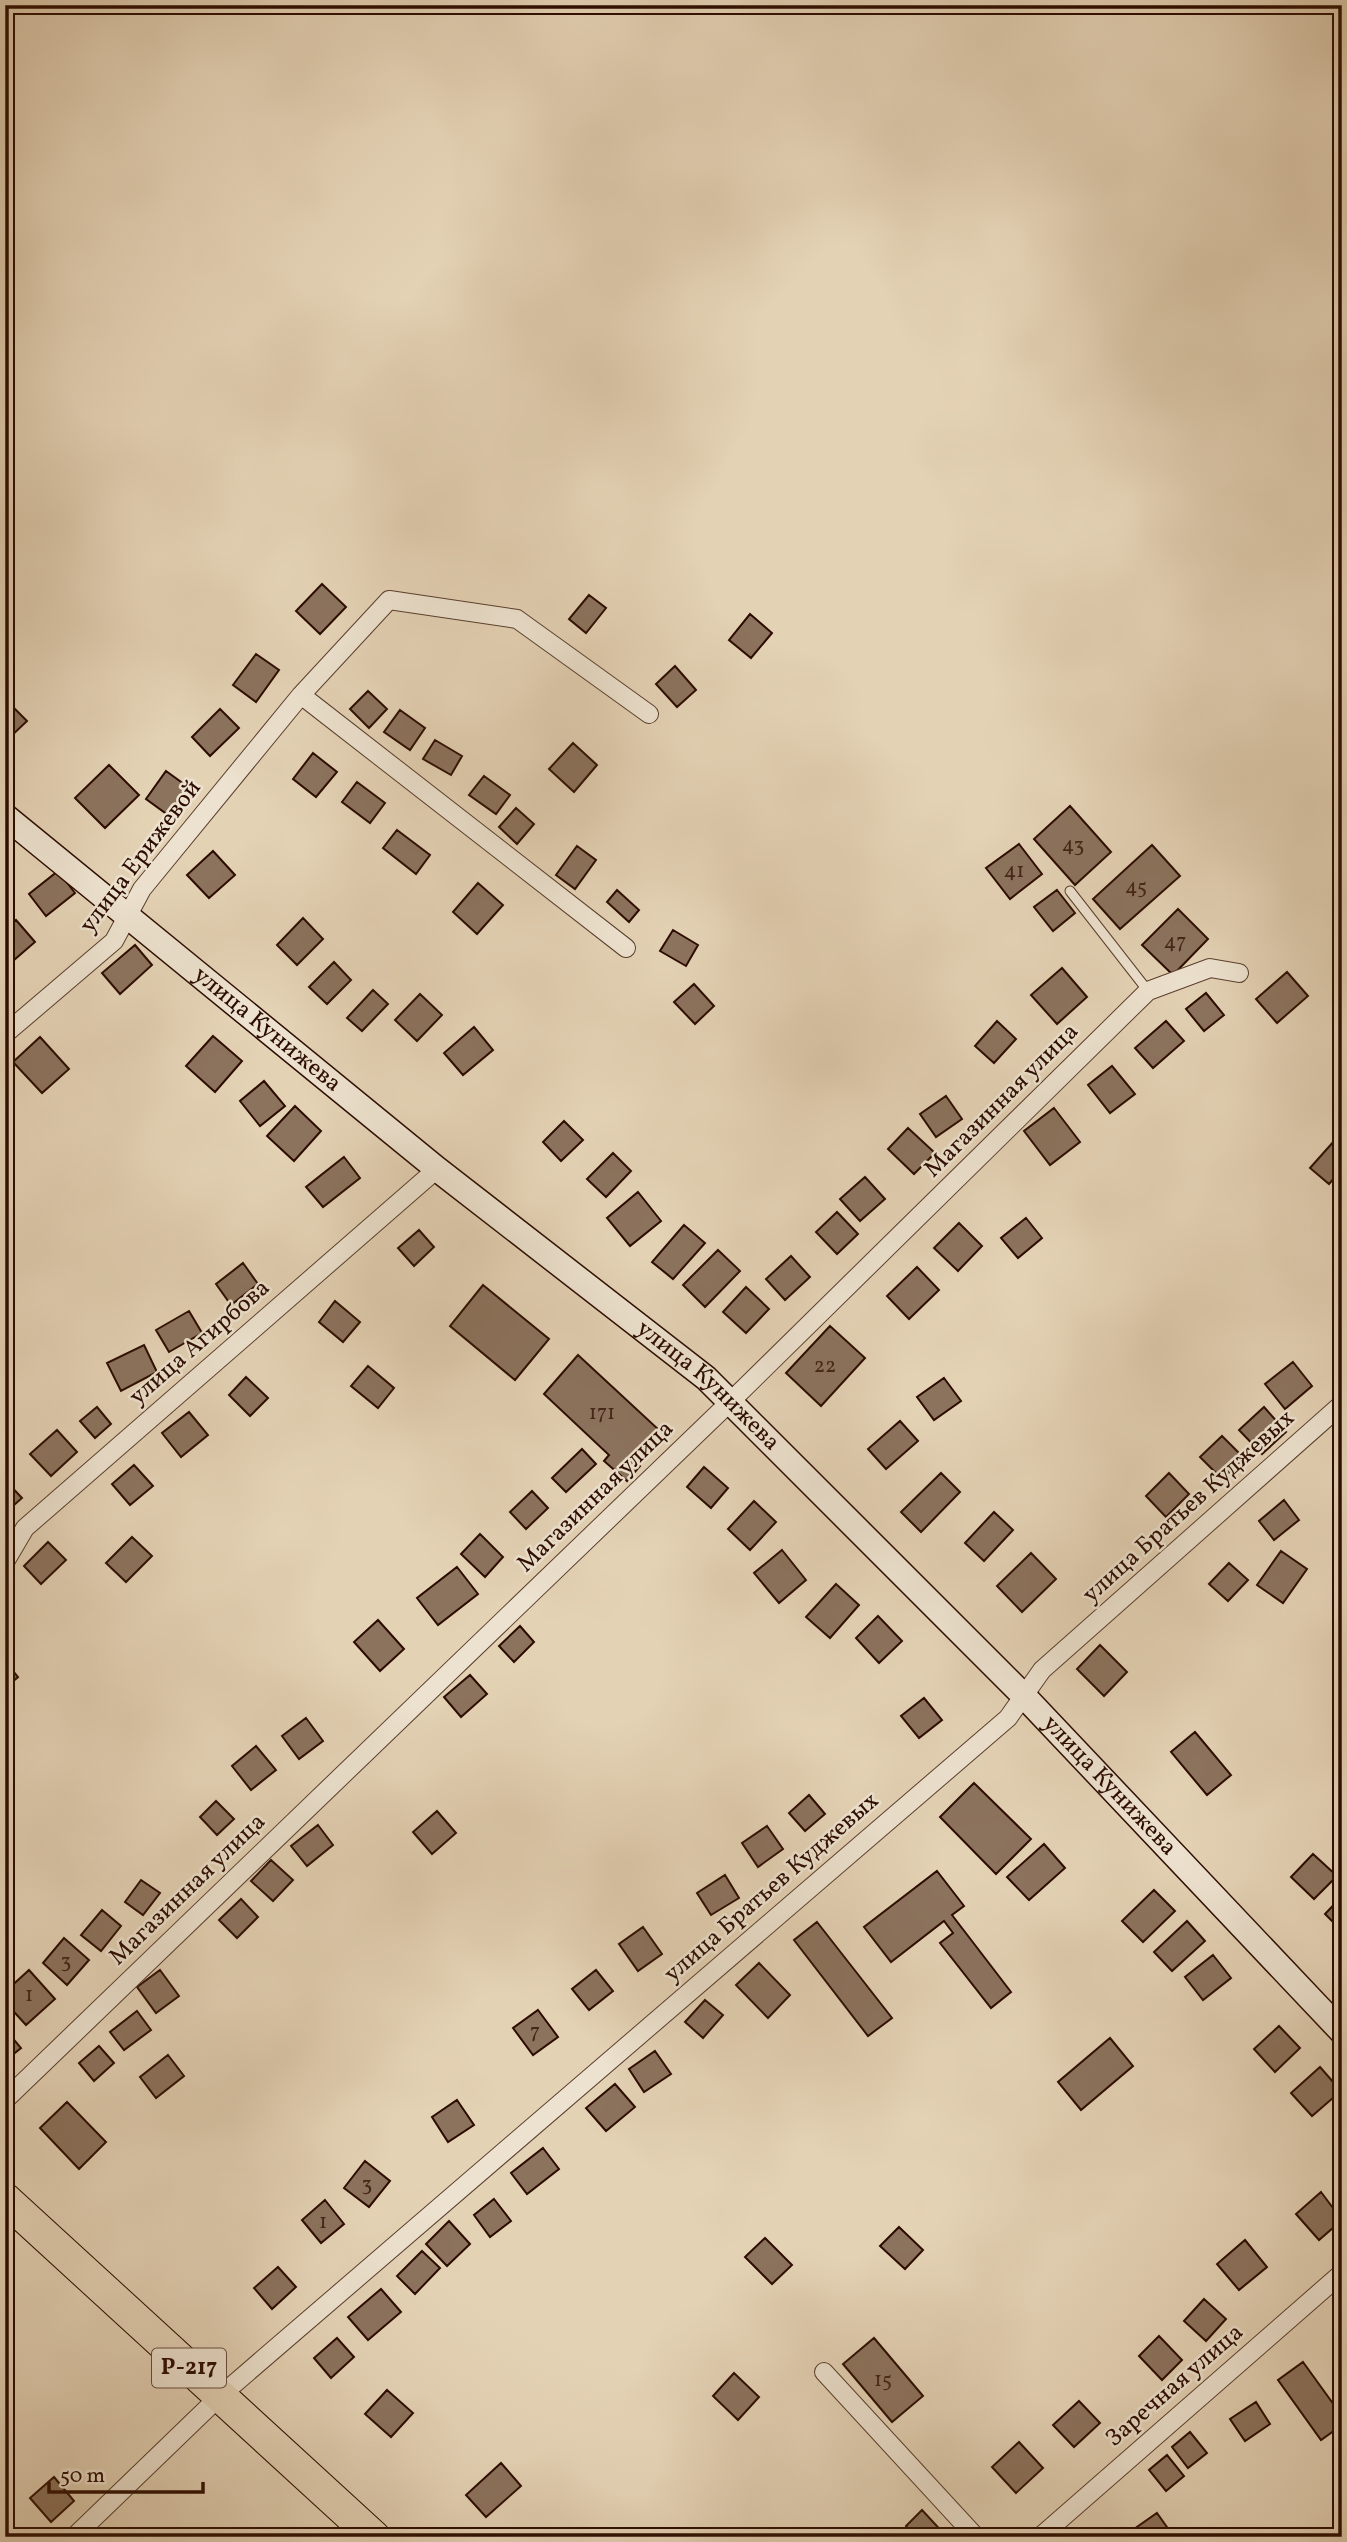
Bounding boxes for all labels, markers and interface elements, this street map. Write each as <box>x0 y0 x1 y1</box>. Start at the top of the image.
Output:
street label: улица Ерижевой <box>72 773 210 941</box>
house number: 43 <box>1062 831 1084 860</box>
house number: 41 <box>1004 857 1024 886</box>
house number: 45 <box>1125 873 1147 902</box>
house number: 47 <box>1164 928 1186 957</box>
street label: улица Кунижева <box>185 959 348 1101</box>
street label: Магазинная улица <box>917 1016 1087 1186</box>
street label: улица Агирбова <box>122 1272 278 1414</box>
street label: улица Кунижева <box>629 1312 787 1459</box>
house number: 22 <box>814 1352 836 1381</box>
house number: 171 <box>589 1399 615 1428</box>
street label: улица Братьев Куджевых <box>1075 1402 1303 1612</box>
street label: Магазинная улица <box>510 1413 682 1581</box>
street label: улица Кунижева <box>1034 1708 1184 1864</box>
street label: улица Братьев Куджевых <box>657 1785 887 1991</box>
street label: Магазинная улица <box>102 1806 274 1974</box>
house number: 3 <box>61 1947 71 1976</box>
house number: 1 <box>25 1981 33 2010</box>
house number: 7 <box>530 2018 540 2047</box>
house number: 3 <box>362 2170 372 2199</box>
house number: 1 <box>319 2208 327 2237</box>
street label: Заречная улица <box>1099 2316 1251 2456</box>
road number: Р-217 <box>152 2348 226 2388</box>
house number: 15 <box>874 2366 892 2395</box>
scale bar <box>49 2451 203 2495</box>
text: 50 m <box>60 2462 105 2491</box>

